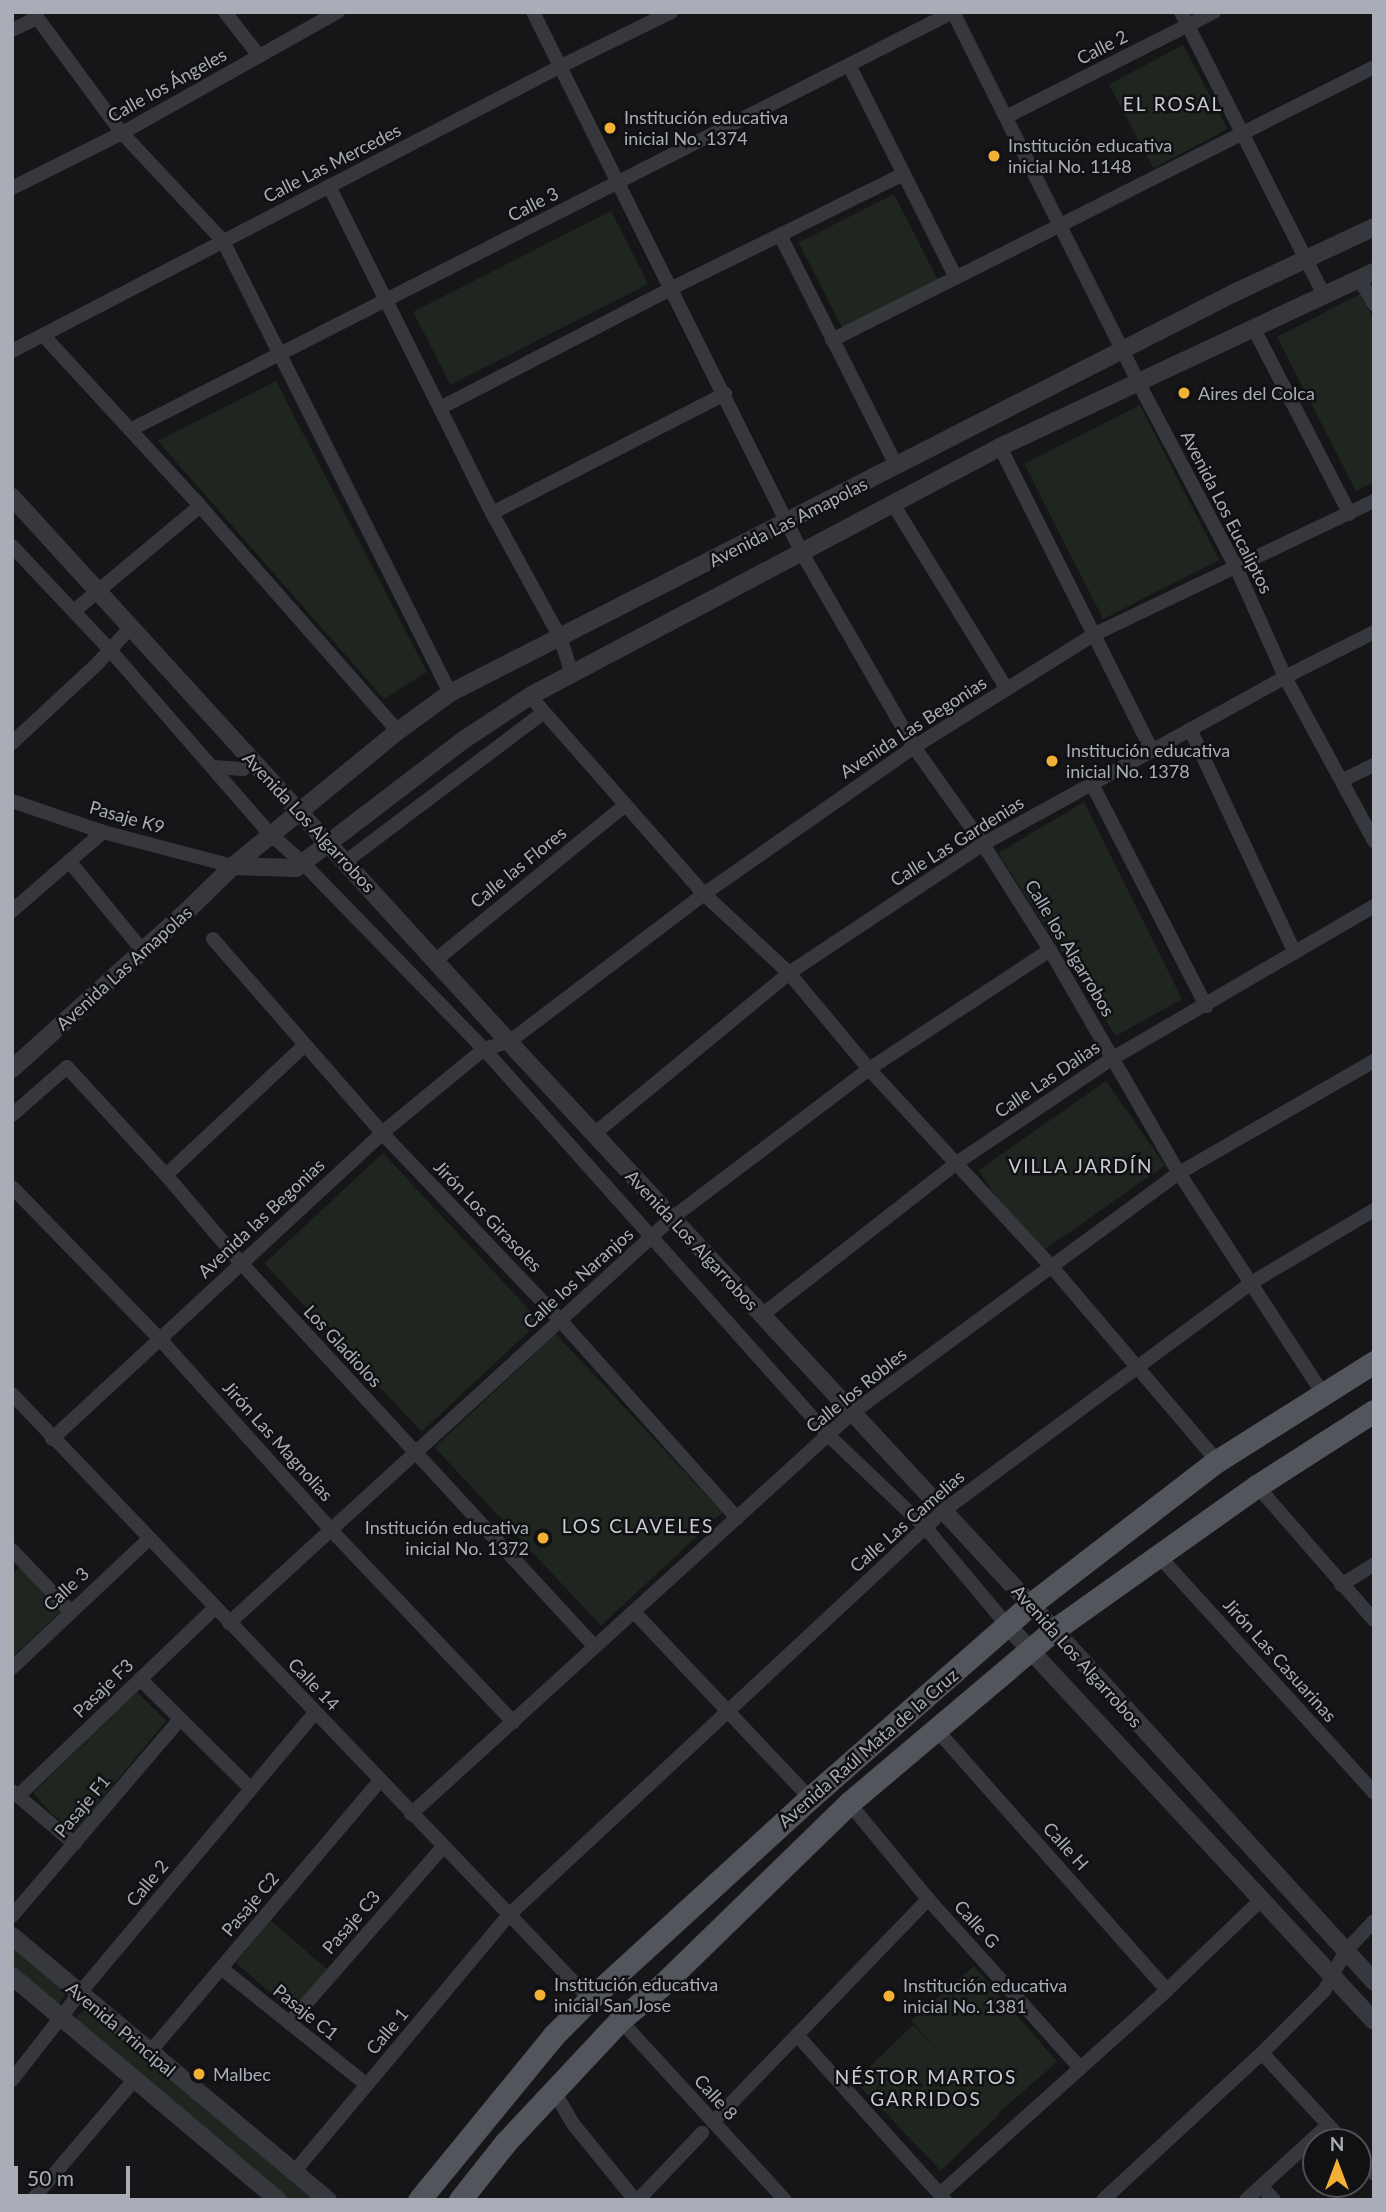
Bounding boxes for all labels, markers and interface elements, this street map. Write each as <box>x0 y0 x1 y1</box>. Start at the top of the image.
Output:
street label: Calle 2 <box>1073 25 1131 69</box>
street label: Calle los Ángeles <box>104 43 230 127</box>
district label: EL ROSAL <box>1123 93 1223 115</box>
place label: Institución educativa inicial No. 1374 <box>624 107 788 150</box>
street label: Calle Las Mercedes <box>260 119 404 207</box>
marker: Institución educativa inicial No. 1374 <box>602 120 618 136</box>
place label: Institución educativa inicial No. 1148 <box>1008 135 1172 178</box>
marker: Institución educativa inicial No. 1148 <box>986 148 1002 164</box>
street label: Calle 3 <box>504 182 562 226</box>
place label: Aires del Colca <box>1198 382 1315 404</box>
marker: Aires del Colca <box>1176 385 1192 401</box>
street label: Avenida Los Eucaliptos <box>1177 427 1277 597</box>
street label: Avenida Las Amapolas <box>705 472 871 572</box>
street label: Avenida Las Begonias <box>836 672 990 782</box>
place label: Institución educativa inicial No. 1378 <box>1066 740 1230 782</box>
street label: Avenida Los Algarrobos <box>238 747 380 897</box>
marker: Institución educativa inicial No. 1378 <box>1044 753 1060 769</box>
street label: Calle Las Gardenias <box>886 791 1028 891</box>
street label: Pasaje K9 <box>87 796 167 838</box>
street label: Calle las Flores <box>466 822 570 912</box>
street label: Calle los Algarrobos <box>1021 876 1119 1020</box>
street label: Avenida Las Amapolas <box>51 901 197 1035</box>
street label: Calle Las Dalias <box>990 1036 1104 1122</box>
street label: Avenida las Begonias <box>193 1154 329 1282</box>
district label: VILLA JARDÍN <box>1009 1155 1153 1177</box>
street label: Jirón Los Girasoles <box>429 1156 547 1276</box>
street label: Avenida Los Algarrobos <box>621 1165 763 1315</box>
street label: Calle los Naranjos <box>519 1223 637 1333</box>
street label: Los Gladiolos <box>300 1300 386 1392</box>
street label: Calle los Robles <box>801 1343 911 1437</box>
street label: Jirón Las Magnolias <box>219 1377 337 1505</box>
street label: Calle Las Camelias <box>845 1465 969 1577</box>
district label: LOS CLAVELES <box>563 1515 713 1537</box>
place label: Institución educativa inicial No. 1372 <box>365 1517 529 1560</box>
marker: Institución educativa inicial No. 1372 <box>535 1530 551 1546</box>
street label: Calle 3 <box>39 1563 93 1615</box>
street label: Avenida Los Algarrobos <box>1007 1580 1147 1732</box>
street label: Jirón Las Casuarinas <box>1219 1594 1341 1726</box>
street label: Calle 14 <box>284 1653 344 1715</box>
street label: Pasaje F3 <box>68 1654 138 1722</box>
street label: Avenida Raúl Mata de la Cruz <box>774 1664 962 1832</box>
street label: Pasaje F1 <box>50 1770 114 1842</box>
street label: Calle H <box>1039 1817 1093 1875</box>
street label: Calle 2 <box>121 1855 173 1911</box>
street label: Pasaje C2 <box>217 1868 283 1940</box>
street label: Pasaje C3 <box>318 1886 384 1958</box>
street label: Calle G <box>950 1896 1004 1952</box>
place label: Institución educativa inicial San Jose <box>554 1974 718 2016</box>
place label: Institución educativa inicial No. 1381 <box>903 1975 1067 2018</box>
street label: Avenida Principal <box>62 1977 180 2081</box>
street label: Pasaje C1 <box>269 1979 343 2045</box>
marker: Institución educativa inicial San Jose <box>532 1987 548 2003</box>
marker: Institución educativa inicial No. 1381 <box>881 1988 897 2004</box>
street label: Calle 1 <box>361 2003 413 2059</box>
place label: Malbec <box>213 2063 271 2085</box>
marker: Malbec <box>191 2066 207 2082</box>
district label: NÉSTOR MARTOS GARRIDOS <box>836 2066 1016 2110</box>
street label: Calle 8 <box>690 2070 742 2124</box>
north arrow <box>1302 2128 1372 2198</box>
text: N <box>1330 2132 1344 2155</box>
scale bar <box>18 2152 133 2196</box>
text: 50 m <box>27 2165 74 2190</box>

